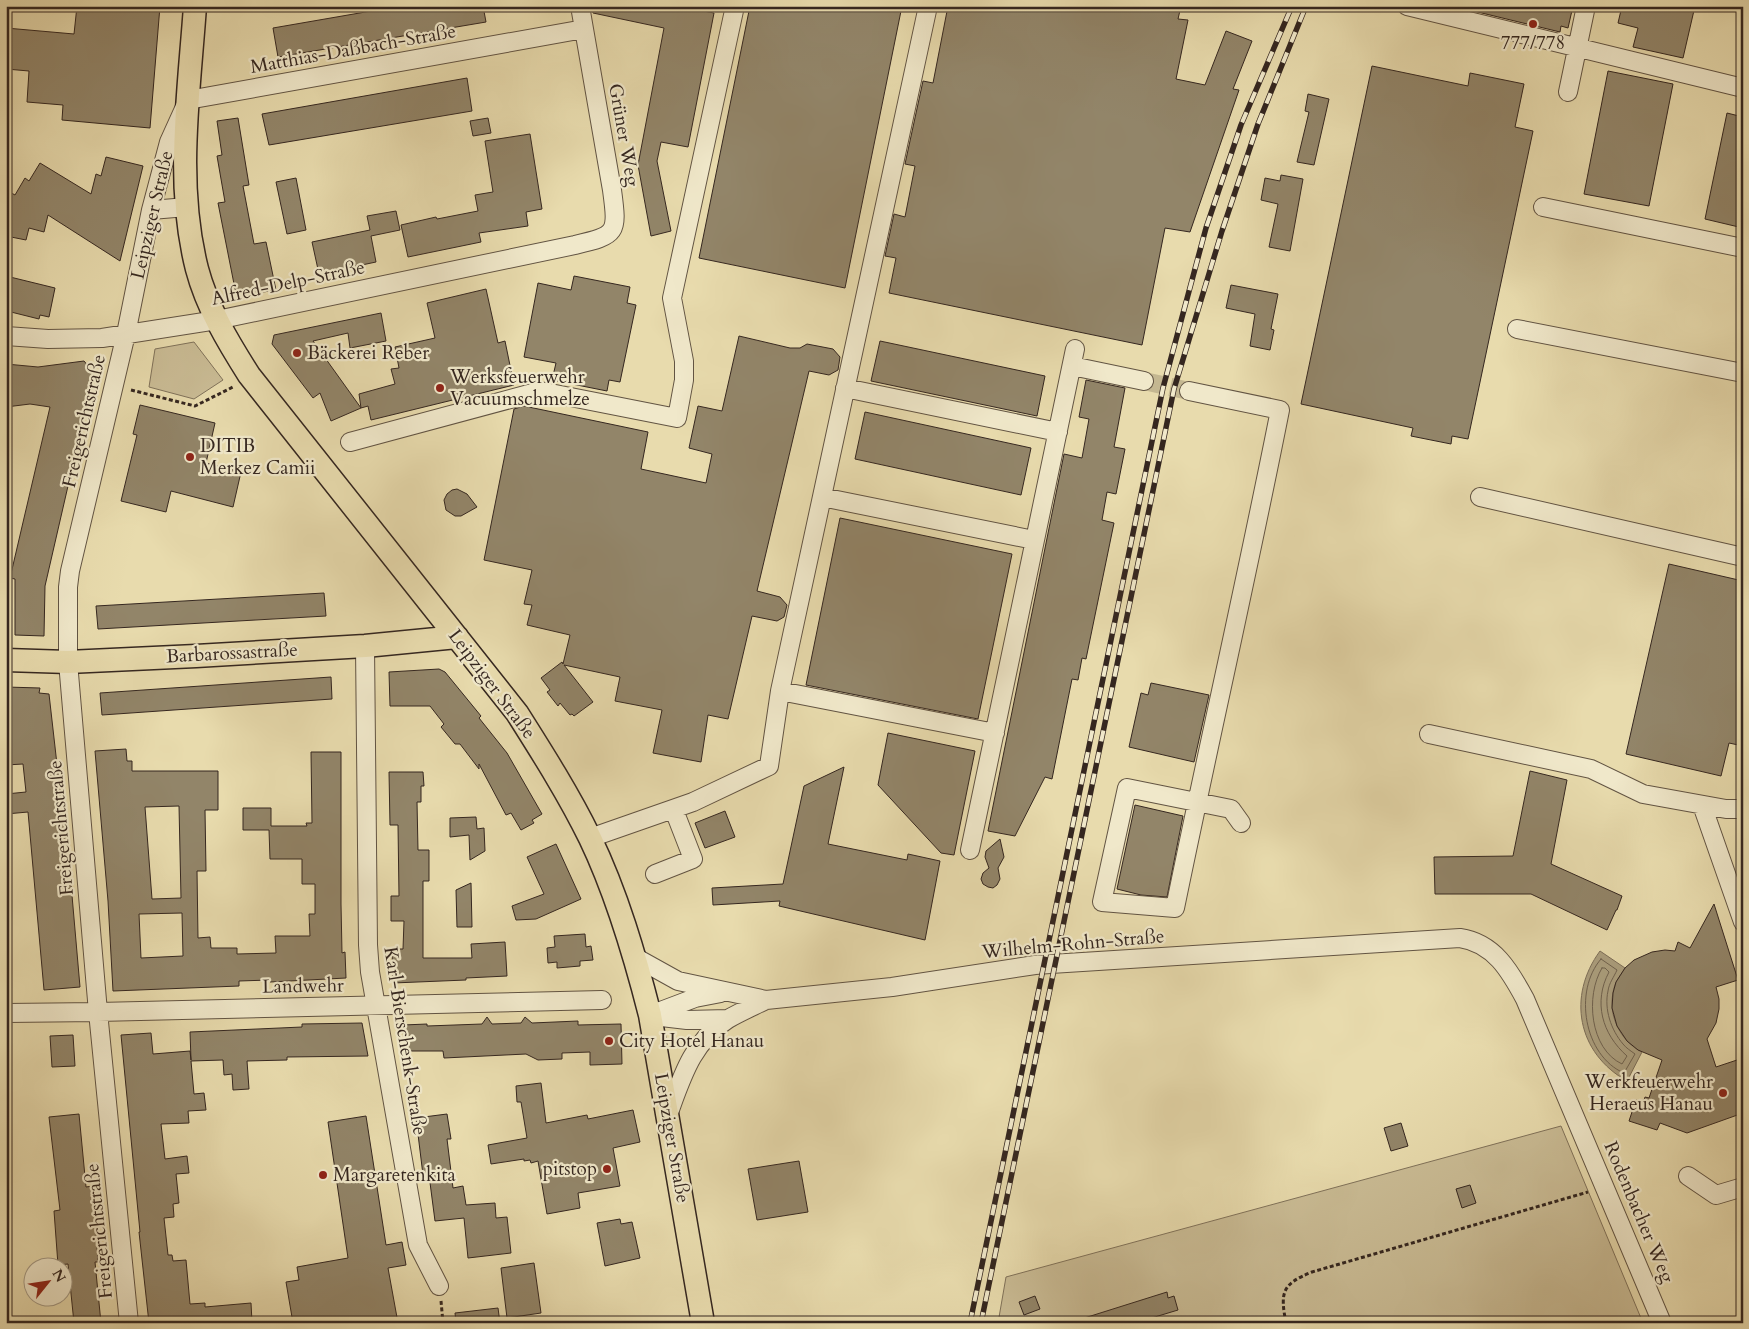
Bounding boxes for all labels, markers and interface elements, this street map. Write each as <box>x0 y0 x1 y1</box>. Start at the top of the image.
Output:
street label: Matthias-Daßbach-Straße <box>248 18 458 80</box>
marker: 777/778 <box>1527 18 1539 30</box>
place label: 777/778 <box>1501 30 1565 56</box>
street label: Grüner Weg <box>602 81 646 189</box>
street label: Leipziger Straße <box>125 148 179 282</box>
street label: Alfred-Delp-Straße <box>209 254 367 312</box>
place label: Bäckerei Reber <box>307 340 429 366</box>
marker: Bäckerei Reber <box>291 347 303 359</box>
street label: Freigerichtstraße <box>56 352 112 490</box>
place label: Werksfeuerwehr Vacuumschmelze <box>449 364 590 412</box>
marker: Werksfeuerwehr Vacuumschmelze <box>434 382 446 394</box>
place label: DITIB Merkez Camii <box>200 433 315 481</box>
marker: DITIB Merkez Camii <box>184 451 196 463</box>
street label: Leipziger Straße <box>442 624 542 744</box>
street label: Barbarossastraße <box>165 637 299 669</box>
street label: Freigerichtstraße <box>42 759 80 897</box>
street label: Wilhelm-Rohn-Straße <box>980 923 1165 965</box>
street label: Karl-Bierschenk-Straße <box>377 945 433 1137</box>
street label: Landwehr <box>262 972 344 1000</box>
place label: City Hotel Hanau <box>619 1028 764 1054</box>
marker: City Hotel Hanau <box>603 1035 615 1047</box>
place label: Werkfeuerwehr Heraeus Hanau <box>1584 1069 1713 1117</box>
street label: Leipziger Straße <box>648 1071 696 1205</box>
marker: Werkfeuerwehr Heraeus Hanau <box>1717 1087 1729 1099</box>
street label: Rodenbacher Weg <box>1597 1137 1681 1287</box>
place label: pitstop <box>543 1156 597 1182</box>
street label: Freigerichtstraße <box>79 1162 119 1300</box>
place label: Margaretenkita <box>333 1162 456 1188</box>
marker: pitstop <box>601 1163 613 1175</box>
marker: Margaretenkita <box>317 1169 329 1181</box>
north arrow <box>22 1256 72 1306</box>
text: N <box>48 1266 70 1286</box>

